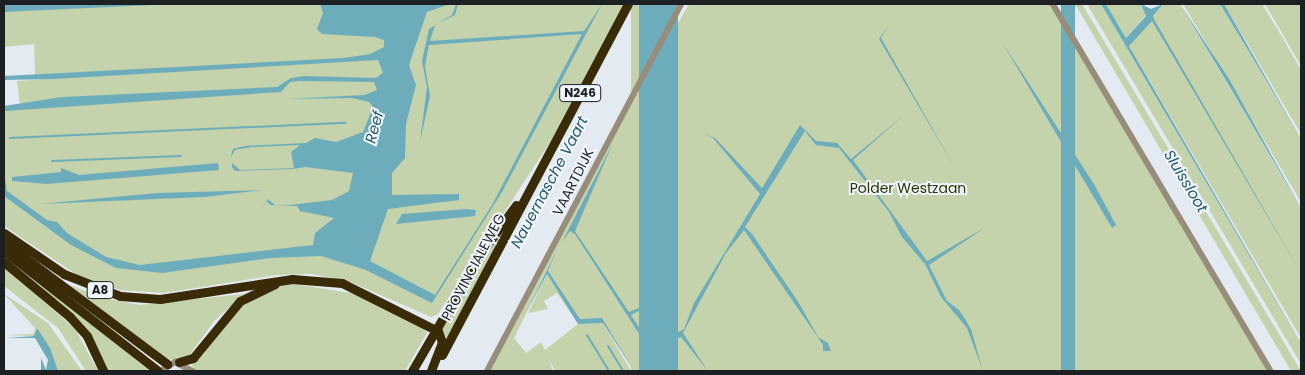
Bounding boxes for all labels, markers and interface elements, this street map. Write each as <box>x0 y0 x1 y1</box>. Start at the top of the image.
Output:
road number: N246 <box>559 84 601 102</box>
water label: Reef <box>361 109 387 145</box>
water label: Nauernasche Vaart <box>507 113 591 251</box>
street label: VAARTDIJK <box>549 145 597 219</box>
water label: Sluissloot <box>1160 146 1212 216</box>
park label: Polder Westzaan <box>850 180 966 196</box>
street label: PROVINCIALEWEG <box>438 211 508 323</box>
road number: A8 <box>86 280 114 300</box>

